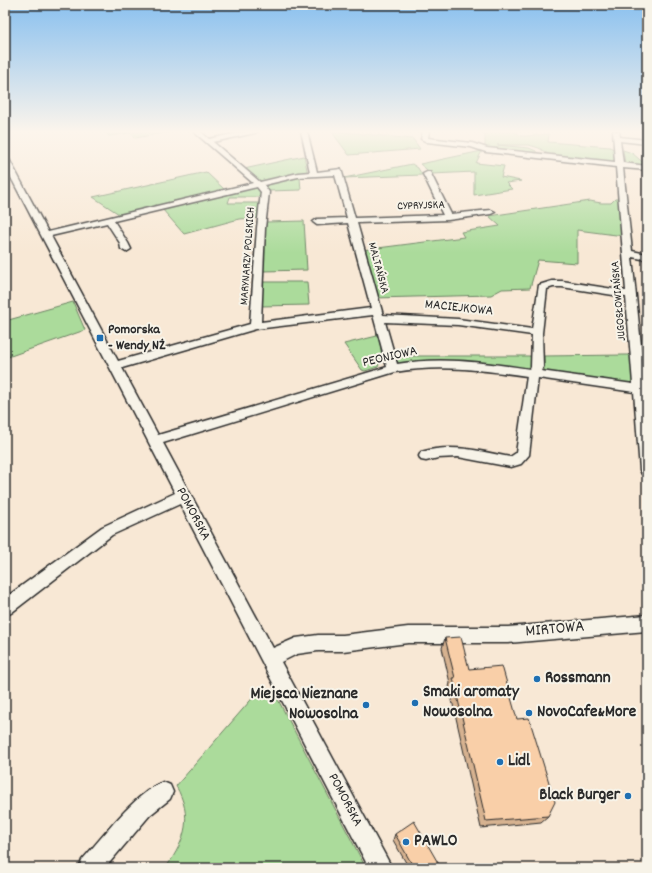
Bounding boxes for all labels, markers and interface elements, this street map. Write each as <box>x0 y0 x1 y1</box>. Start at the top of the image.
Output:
street label: CYPRYJSKA <box>397 197 446 215</box>
street label: MARYNARZY POLSKICH <box>236 206 260 306</box>
street label: MALTAŃSKA <box>363 240 393 296</box>
street label: JUGOSŁOWIAŃSKA <box>607 260 631 342</box>
street label: MACIEJKOWA <box>424 294 495 322</box>
place label: Pomorska - Wendy NŻ <box>108 320 166 356</box>
marker: Pomorska - Wendy NŻ <box>95 333 105 343</box>
street label: PEONIOWA <box>361 341 420 373</box>
street label: POMORSKA <box>171 484 216 544</box>
street label: MIRTOWA <box>525 615 585 645</box>
place label: Rossmann <box>545 667 611 691</box>
marker: Rossmann <box>532 674 542 684</box>
place label: Smaki aromaty Nowosolna <box>423 681 520 725</box>
place label: Miejsca Nieznane Nowosolna <box>251 683 359 727</box>
marker: Smaki aromaty Nowosolna <box>410 698 420 708</box>
marker: Miejsca Nieznane Nowosolna <box>361 700 371 710</box>
place label: NovoCafe&More <box>537 701 637 725</box>
marker: NovoCafe&More <box>524 708 534 718</box>
place label: Lidl <box>508 750 531 774</box>
marker: Lidl <box>495 757 505 767</box>
street label: POMORSKA <box>323 770 368 830</box>
place label: Black Burger <box>539 784 621 808</box>
marker: Black Burger <box>623 791 633 801</box>
place label: PAWLO <box>414 830 458 854</box>
marker: PAWLO <box>401 837 411 847</box>

